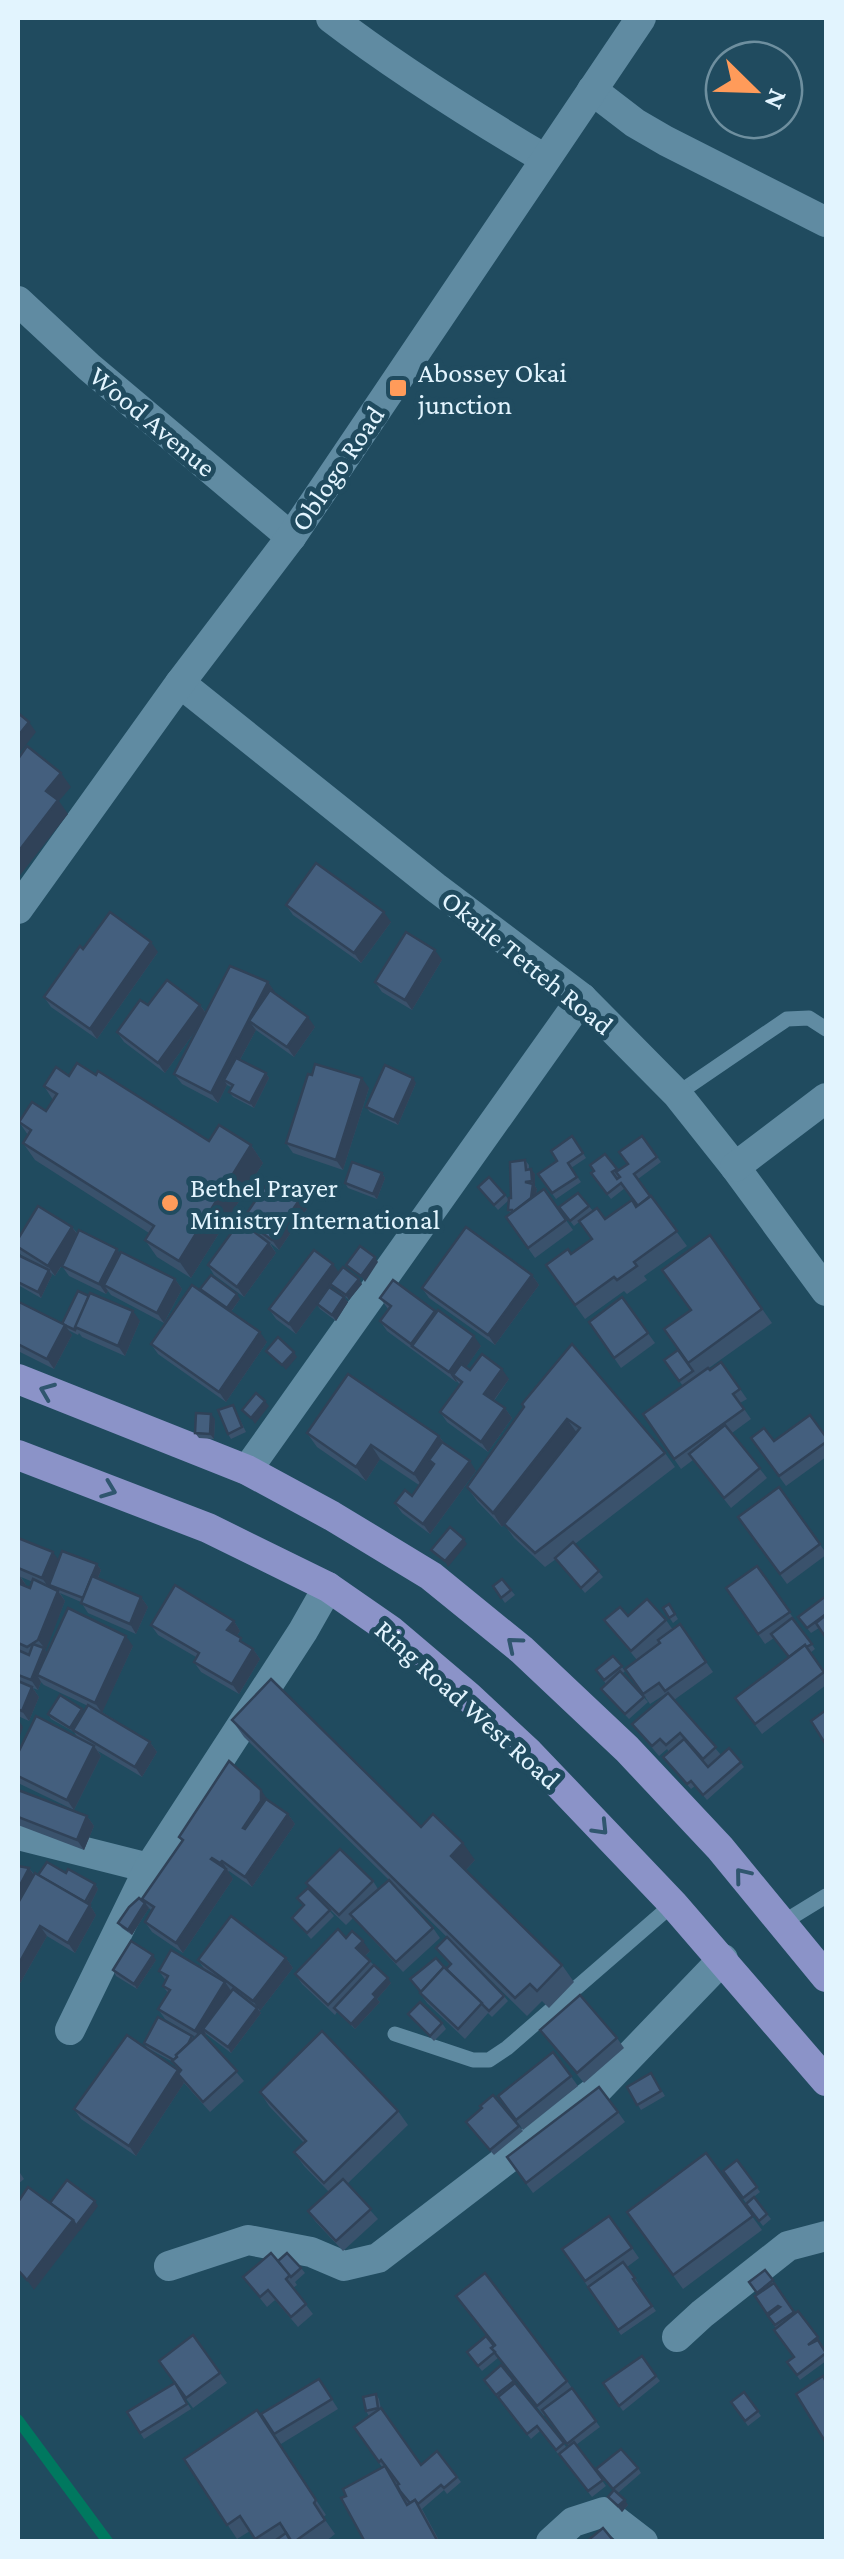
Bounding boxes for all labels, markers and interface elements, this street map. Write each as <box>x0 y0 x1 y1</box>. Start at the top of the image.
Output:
north arrow <box>704 40 804 140</box>
text: N <box>759 85 795 114</box>
place label: Abossey Okai junction <box>417 357 567 420</box>
street label: Wood Avenue <box>83 360 222 483</box>
marker: Abossey Okai junction <box>387 377 409 399</box>
street label: Oblogo Road <box>284 400 391 537</box>
street label: Okaile Tetteh Road <box>436 884 620 1041</box>
place label: Bethel Prayer Ministry International <box>190 1172 440 1235</box>
marker: Bethel Prayer Ministry International <box>159 1192 181 1214</box>
one-way arrow <box>39 1382 57 1402</box>
one-way arrow <box>99 1478 116 1498</box>
street label: Ring Road West Road <box>369 1613 567 1796</box>
one-way arrow <box>507 1638 525 1656</box>
one-way arrow <box>589 1816 607 1835</box>
one-way arrow <box>736 1869 754 1887</box>

